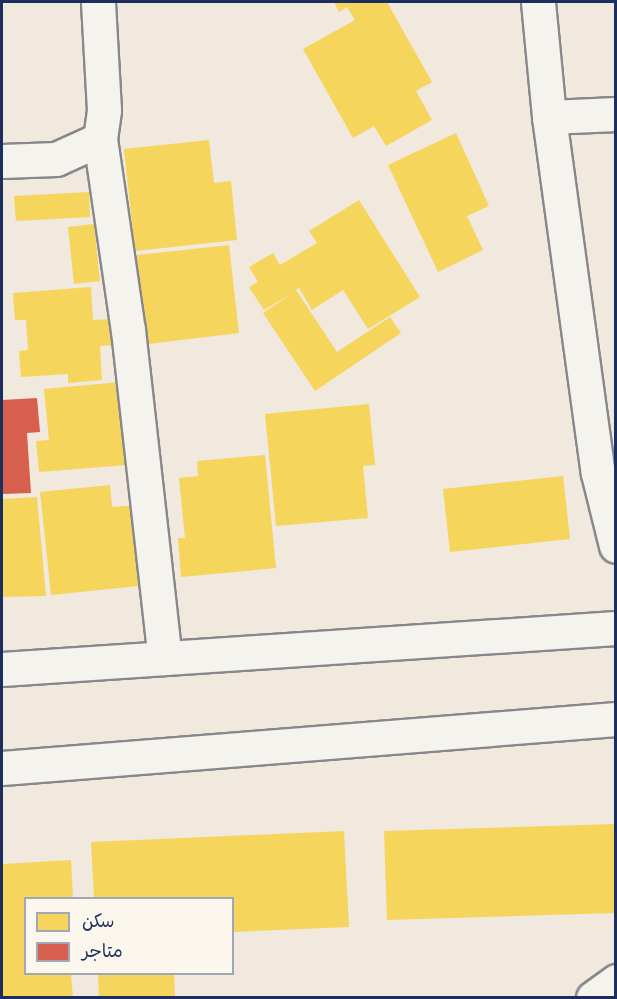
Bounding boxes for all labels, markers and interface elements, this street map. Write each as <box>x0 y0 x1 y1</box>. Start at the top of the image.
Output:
legend <box>24 897 234 975</box>
text: سكن <box>82 909 114 933</box>
text: متاجر <box>82 939 123 963</box>

